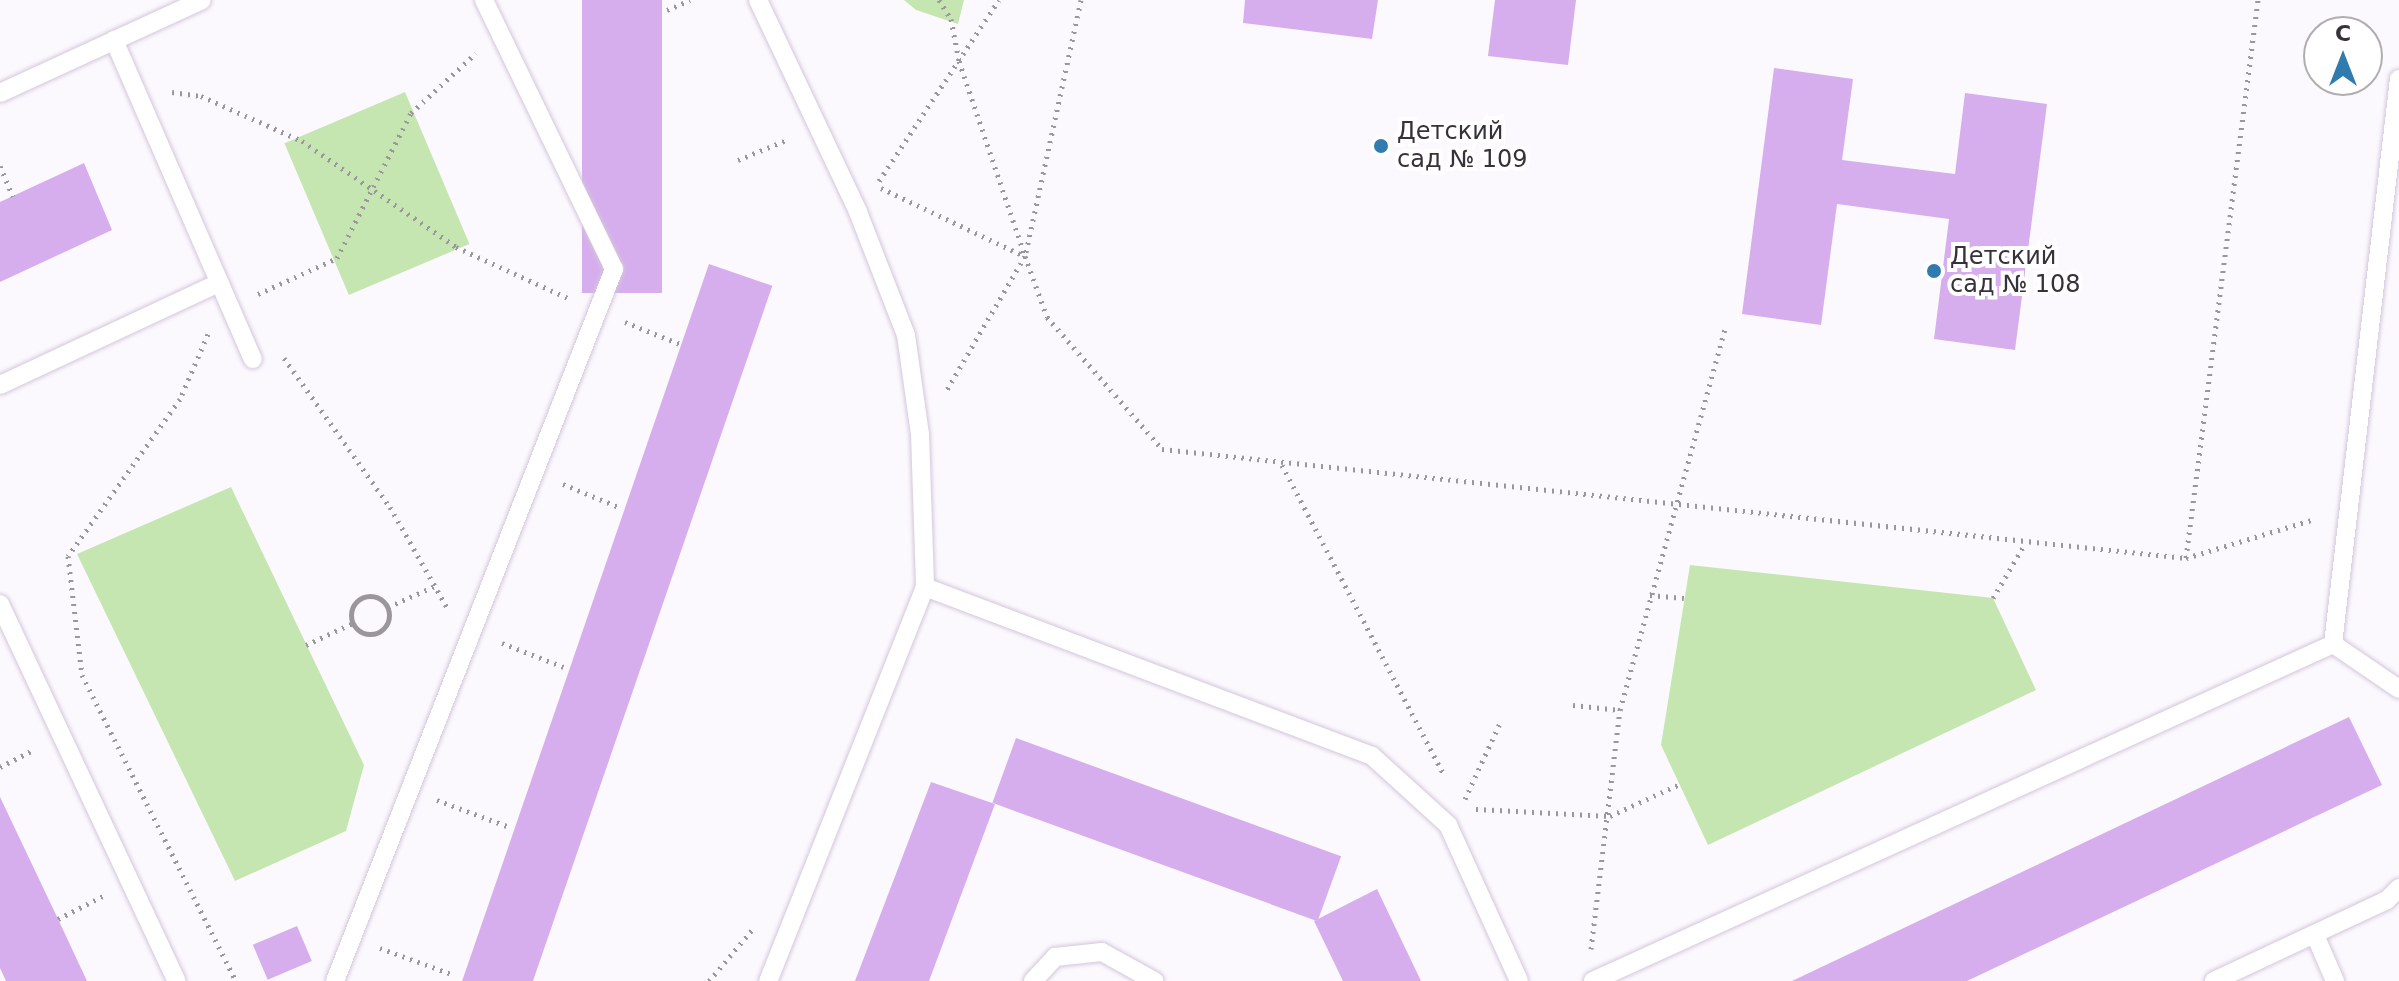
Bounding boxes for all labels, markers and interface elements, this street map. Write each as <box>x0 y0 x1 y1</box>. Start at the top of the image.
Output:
north arrow <box>2303 16 2383 96</box>
text: С <box>2335 21 2351 46</box>
place label: Детский сад № 109 <box>1397 118 1528 174</box>
marker: Детский сад № 109 <box>1372 137 1390 155</box>
place label: Детский сад № 108 <box>1950 243 2081 299</box>
marker: Детский сад № 108 <box>1925 262 1943 280</box>

